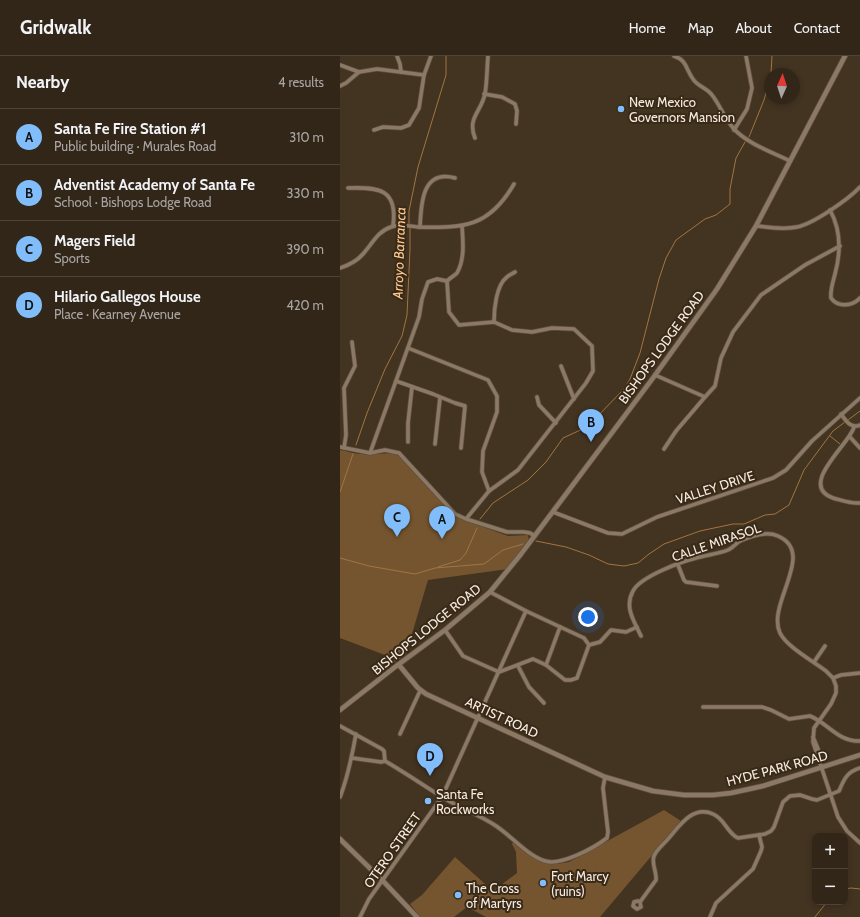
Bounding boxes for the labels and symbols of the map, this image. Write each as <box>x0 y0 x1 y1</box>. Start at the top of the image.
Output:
north arrow <box>764 68 800 104</box>
place label: New Mexico Governors Mansion <box>629 94 735 125</box>
marker: New Mexico Governors Mansion <box>616 104 626 114</box>
water label: Arroyo Barranca <box>388 207 410 300</box>
street label: BISHOPS LODGE ROAD <box>615 287 707 407</box>
pin: B <box>578 409 604 442</box>
street label: VALLEY DRIVE <box>674 467 756 507</box>
pin: C <box>384 504 410 537</box>
pin: A <box>429 506 455 539</box>
street label: CALLE MIRASOL <box>669 519 763 565</box>
street label: BISHOPS LODGE ROAD <box>368 580 484 678</box>
your location <box>578 607 598 627</box>
street label: ARTIST ROAD <box>463 693 541 741</box>
pin: D <box>417 743 443 776</box>
street label: HYDE PARK ROAD <box>725 747 829 789</box>
place label: Santa Fe Rockworks <box>436 786 495 817</box>
marker: Santa Fe Rockworks <box>423 796 433 806</box>
street label: OTERO STREET <box>360 809 424 891</box>
place label: Fort Marcy (ruins) <box>551 868 609 899</box>
marker: Fort Marcy (ruins) <box>538 878 548 888</box>
place label: The Cross of Martyrs <box>466 880 522 911</box>
marker: The Cross of Martyrs <box>453 890 463 900</box>

